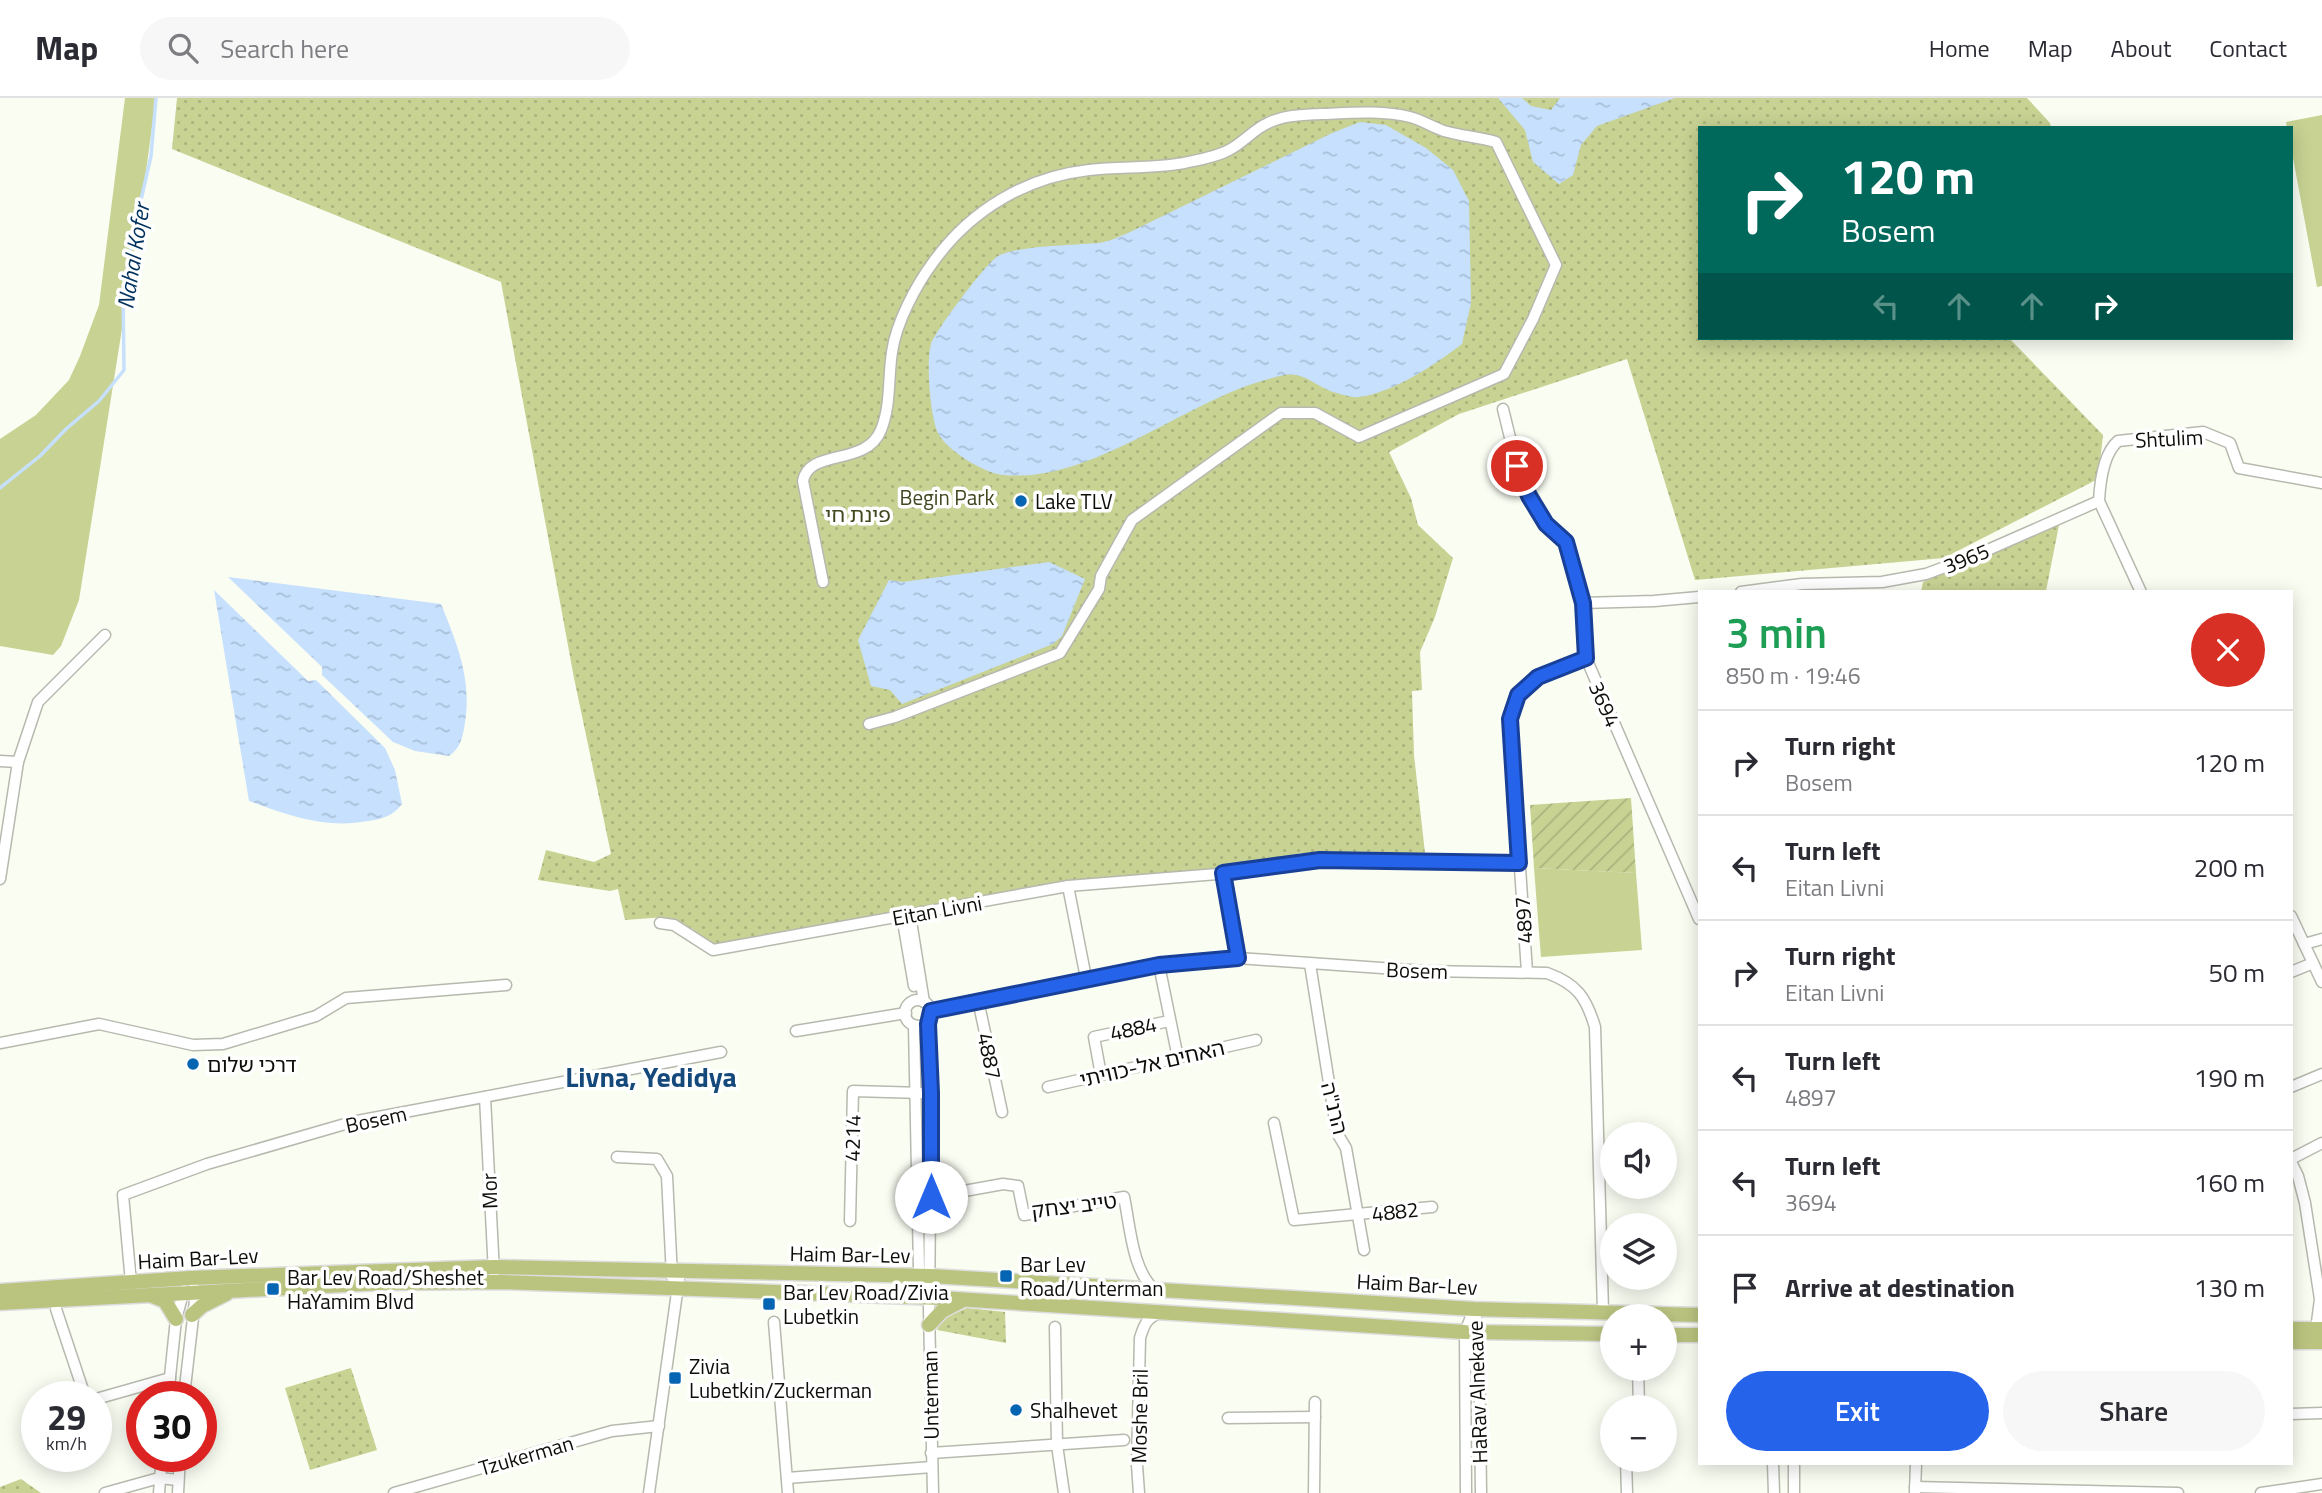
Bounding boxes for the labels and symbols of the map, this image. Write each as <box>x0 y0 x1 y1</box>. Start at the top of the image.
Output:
water label: Nahal Kofer <box>107 198 159 311</box>
street label: Shtulim <box>2134 420 2204 456</box>
pin <box>1487 436 1547 496</box>
park label: Begin Park <box>899 481 995 513</box>
place label: Lake TLV <box>1035 485 1113 517</box>
marker: Lake TLV <box>1013 493 1029 509</box>
park label: פינת חי <box>825 498 891 530</box>
street label: 3965 <box>1938 534 1994 582</box>
street label: 3694 <box>1581 676 1629 732</box>
street label: Eitan Livni <box>890 886 984 934</box>
street label: 4897 <box>1505 895 1541 945</box>
street label: Bosem <box>1385 953 1449 987</box>
street label: 4884 <box>1107 1007 1159 1049</box>
street label: 4887 <box>969 1030 1011 1082</box>
street label: האחים אל-כוויתי <box>1076 1031 1228 1095</box>
place label: דרכי שלום <box>207 1048 297 1080</box>
district label: Livna, Yedidya <box>565 1055 737 1098</box>
marker: דרכי שלום <box>185 1056 201 1072</box>
street label: הרנ"ה <box>1313 1078 1357 1138</box>
street label: Bosem <box>342 1097 410 1141</box>
street label: 4214 <box>836 1114 868 1162</box>
position arrow <box>894 1160 968 1234</box>
street label: Mor <box>472 1173 506 1209</box>
street label: טייב יצחק <box>1029 1184 1119 1226</box>
street label: 4882 <box>1370 1193 1420 1229</box>
street label: Haim Bar-Lev <box>789 1237 911 1271</box>
street label: Haim Bar-Lev <box>137 1239 259 1277</box>
place label: Bar Lev Road/Unterman <box>1020 1248 1163 1304</box>
place label: Bar Lev Road/Sheshet HaYamim Blvd <box>287 1261 484 1317</box>
street label: Haim Bar-Lev <box>1356 1265 1478 1303</box>
marker: Bar Lev Road/Unterman <box>998 1268 1014 1284</box>
place label: Bar Lev Road/Zivia Lubetkin <box>783 1276 949 1332</box>
marker: Bar Lev Road/Sheshet HaYamim Blvd <box>265 1281 281 1297</box>
marker: Bar Lev Road/Zivia Lubetkin <box>761 1296 777 1312</box>
street label: HaRav Alnekave <box>1459 1320 1495 1464</box>
place label: Zivia Lubetkin/Zuckerman <box>689 1350 872 1406</box>
street label: Unterman <box>913 1350 947 1440</box>
street label: Moshe Bril <box>1122 1368 1156 1464</box>
marker: Zivia Lubetkin/Zuckerman <box>667 1370 683 1386</box>
speed limit sign: 30 <box>126 1381 217 1472</box>
place label: Shalhevet <box>1030 1394 1118 1426</box>
marker: Shalhevet <box>1008 1402 1024 1418</box>
street label: Tzukerman <box>475 1426 577 1484</box>

